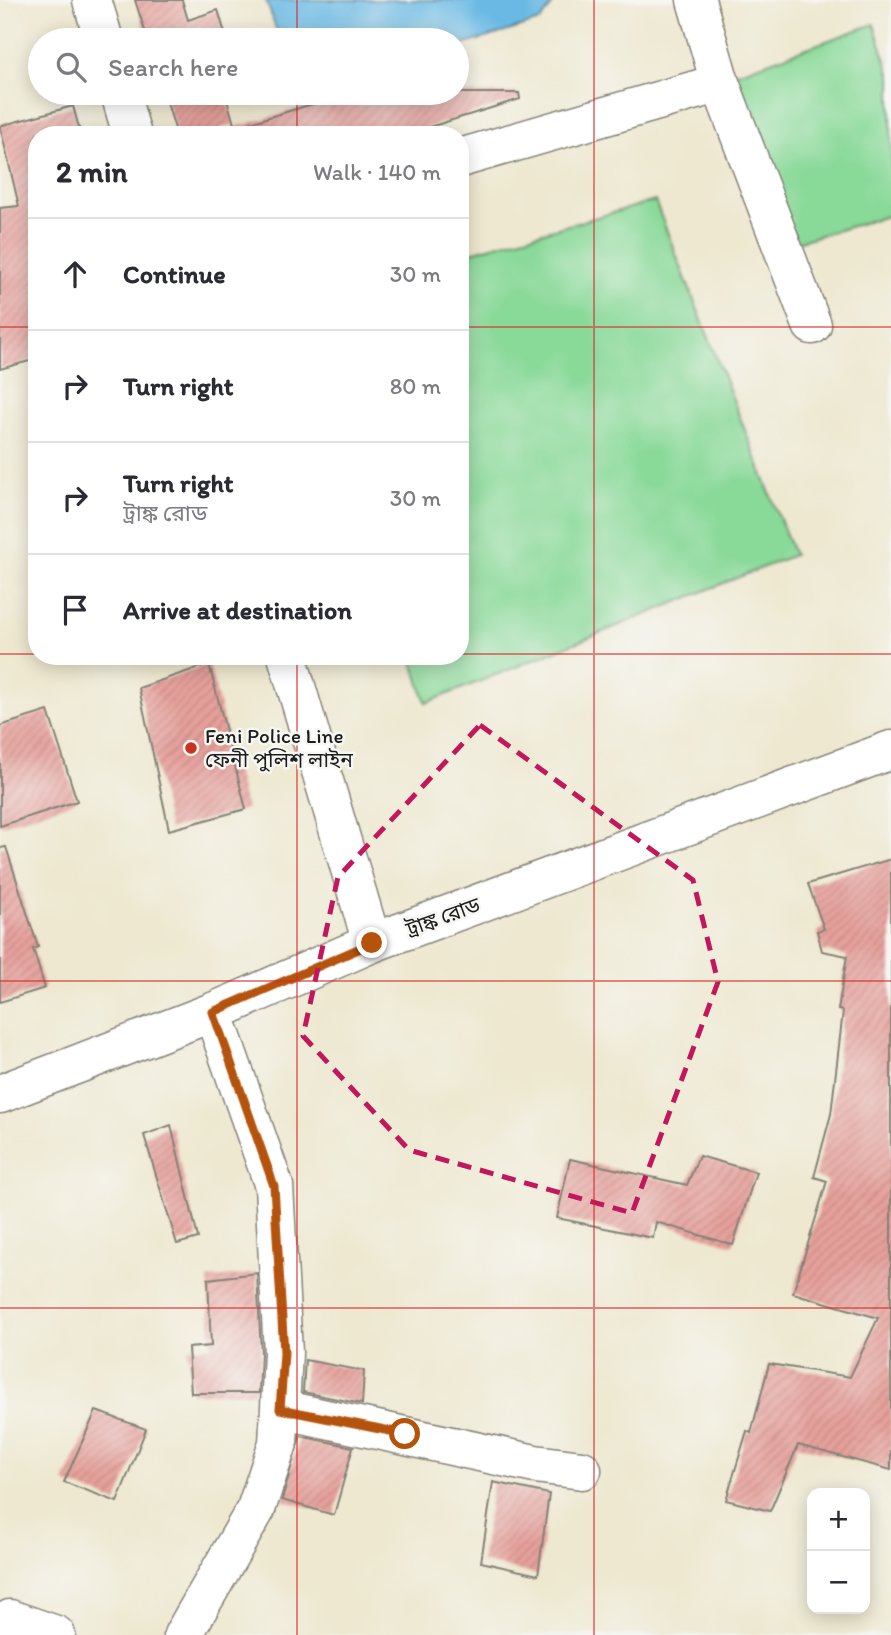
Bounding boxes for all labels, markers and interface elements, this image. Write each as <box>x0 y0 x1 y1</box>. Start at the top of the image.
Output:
search box <box>28 28 469 105</box>
icon: search <box>52 48 90 86</box>
text: Search here <box>108 51 238 83</box>
text: 2 min <box>56 153 127 190</box>
text: Walk · 140 m <box>313 158 441 186</box>
icon: ahead <box>56 255 94 293</box>
text: Continue <box>123 258 226 290</box>
text: 30 m <box>390 260 441 288</box>
icon: right <box>56 367 94 405</box>
text: Turn right <box>123 370 234 402</box>
text: 80 m <box>390 372 441 400</box>
text: Turn right <box>123 467 234 499</box>
icon: right <box>56 479 94 517</box>
text: 30 m <box>390 484 441 512</box>
text: ট্রাঙ্ক রোড <box>123 499 207 527</box>
icon: arrive <box>56 591 94 629</box>
text: Arrive at destination <box>123 594 352 626</box>
place label: Feni Police Line ফেনী পুলিশ লাইন <box>205 723 353 772</box>
marker: Feni Police Line ফেনী পুলিশ লাইন <box>183 740 199 756</box>
street label: ট্রাঙ্ক রোড <box>401 891 484 942</box>
route end <box>356 927 387 958</box>
route start <box>389 1418 420 1449</box>
map controls <box>807 1488 870 1614</box>
button: + <box>807 1488 870 1551</box>
button: − <box>807 1551 870 1614</box>

